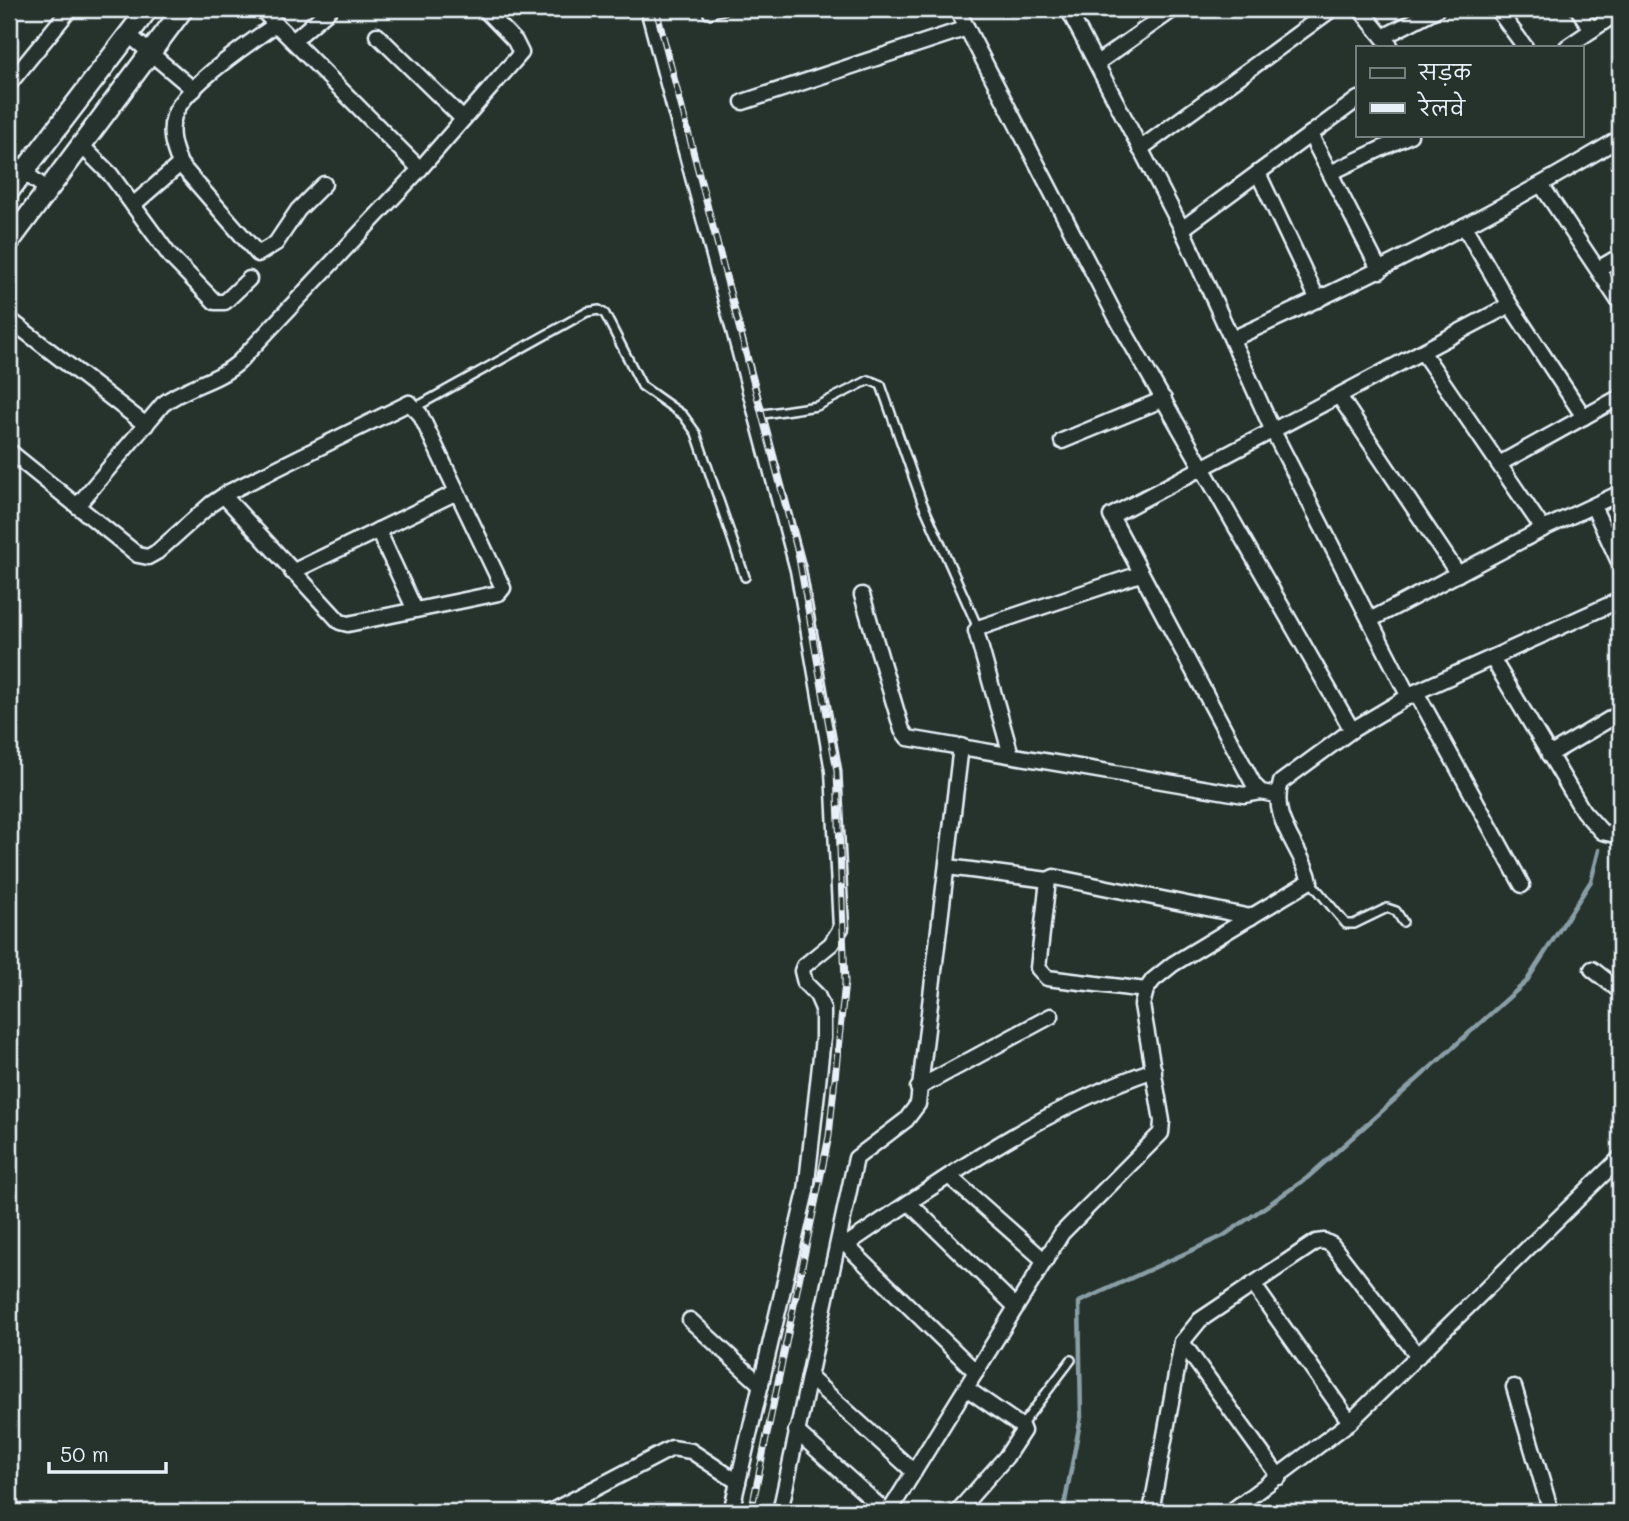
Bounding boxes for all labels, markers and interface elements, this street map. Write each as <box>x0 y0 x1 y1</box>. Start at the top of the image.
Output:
legend <box>1356 46 1584 136</box>
text: सड़क <box>1418 58 1472 86</box>
text: रेलवे <box>1416 91 1466 121</box>
scale bar <box>49 1430 166 1474</box>
text: 50 m <box>60 1440 109 1467</box>

